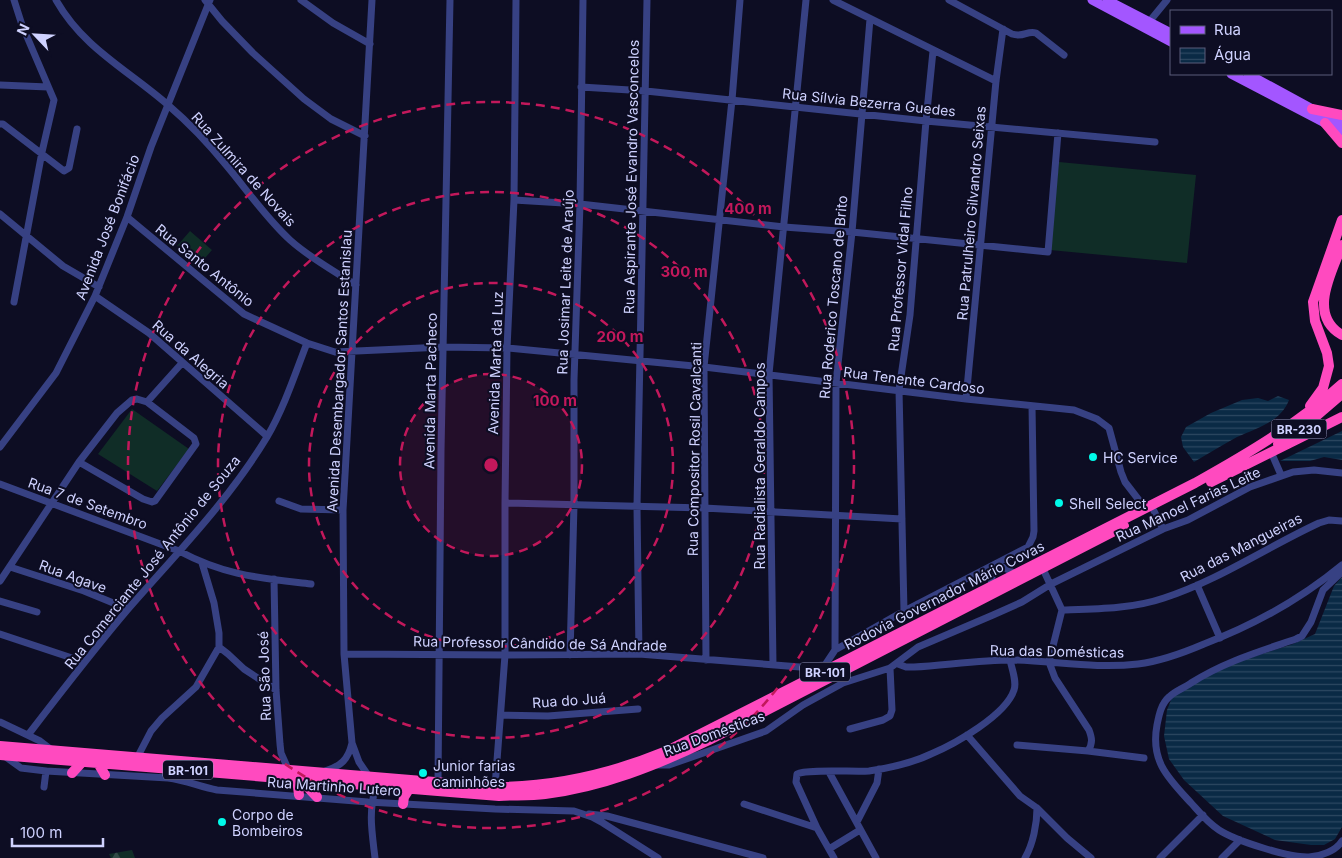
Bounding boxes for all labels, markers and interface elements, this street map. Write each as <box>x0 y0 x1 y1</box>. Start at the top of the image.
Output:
north arrow <box>10 10 60 60</box>
legend <box>1170 10 1332 75</box>
text: Rua <box>1214 20 1241 39</box>
text: N <box>13 21 33 38</box>
street label: Rua Aspirante José Evandro Vasconcelos <box>620 40 642 314</box>
text: Água <box>1214 45 1251 64</box>
street label: Rua Sílvia Bezerra Guedes <box>781 84 957 120</box>
street label: Rua Patrulheiro Gilvandro Seixas <box>953 105 989 321</box>
street label: Rua Zulmira de Novais <box>188 108 300 230</box>
street label: Avenida José Bonifácio <box>71 152 143 302</box>
street label: Rua Professor Vidal Filho <box>884 186 916 352</box>
street label: Rua Josimar Leite de Araújo <box>553 189 577 375</box>
street label: Rua Roderico Toscano de Brito <box>816 195 850 399</box>
text: 400 m <box>724 199 772 218</box>
street label: Rua Santo Antônio <box>152 220 258 310</box>
street label: Avenida Desembargador Santos Estanislau <box>323 229 355 513</box>
text: 300 m <box>660 262 708 281</box>
street label: Avenida Marta da Luz <box>484 291 506 435</box>
street label: Avenida Marta Pacheco <box>420 313 440 469</box>
street label: Rua da Alegria <box>149 316 233 392</box>
text: 200 m <box>597 327 643 346</box>
street label: Rua Compositor Rosil Cavalcanti <box>684 342 704 556</box>
street label: Rua Radialista Geraldo Campos <box>751 362 768 570</box>
street label: Rua Tenente Cardoso <box>842 363 986 397</box>
text: 100 m <box>533 391 577 410</box>
road number: BR-230 <box>1272 419 1326 438</box>
place label: HC Service <box>1103 449 1178 466</box>
marker: HC Service <box>1087 451 1099 463</box>
street label: Rua Comerciante José Antônio de Souza <box>60 452 244 672</box>
centre of rings <box>482 456 500 474</box>
street label: Rua Manoel Farias Leite <box>1113 463 1263 545</box>
street label: Rua 7 de Setembro <box>26 474 150 532</box>
place label: Shell Select <box>1069 495 1147 512</box>
marker: Shell Select <box>1053 497 1065 509</box>
street label: Rua das Mangueiras <box>1177 509 1305 585</box>
street label: Rodovia Governador Mário Covas <box>841 537 1047 653</box>
street label: Rua Agave <box>37 556 109 596</box>
street label: Rua São José <box>254 631 274 721</box>
street label: Rua Professor Cândido de Sá Andrade <box>413 632 667 654</box>
street label: Rua das Domésticas <box>990 641 1124 661</box>
road number: BR-101 <box>800 662 850 682</box>
street label: Rua do Juá <box>531 689 607 711</box>
street label: Rua Domésticas <box>661 707 767 759</box>
place label: Junior farias caminhões <box>433 757 516 790</box>
road number: BR-101 <box>163 760 213 780</box>
marker: Junior farias caminhões <box>417 767 429 779</box>
street label: Rua Martinho Lutero <box>266 773 402 799</box>
place label: Corpo de Bombeiros <box>232 806 303 839</box>
scale bar <box>12 816 104 848</box>
marker: Corpo de Bombeiros <box>216 816 228 828</box>
text: 100 m <box>20 823 62 842</box>

